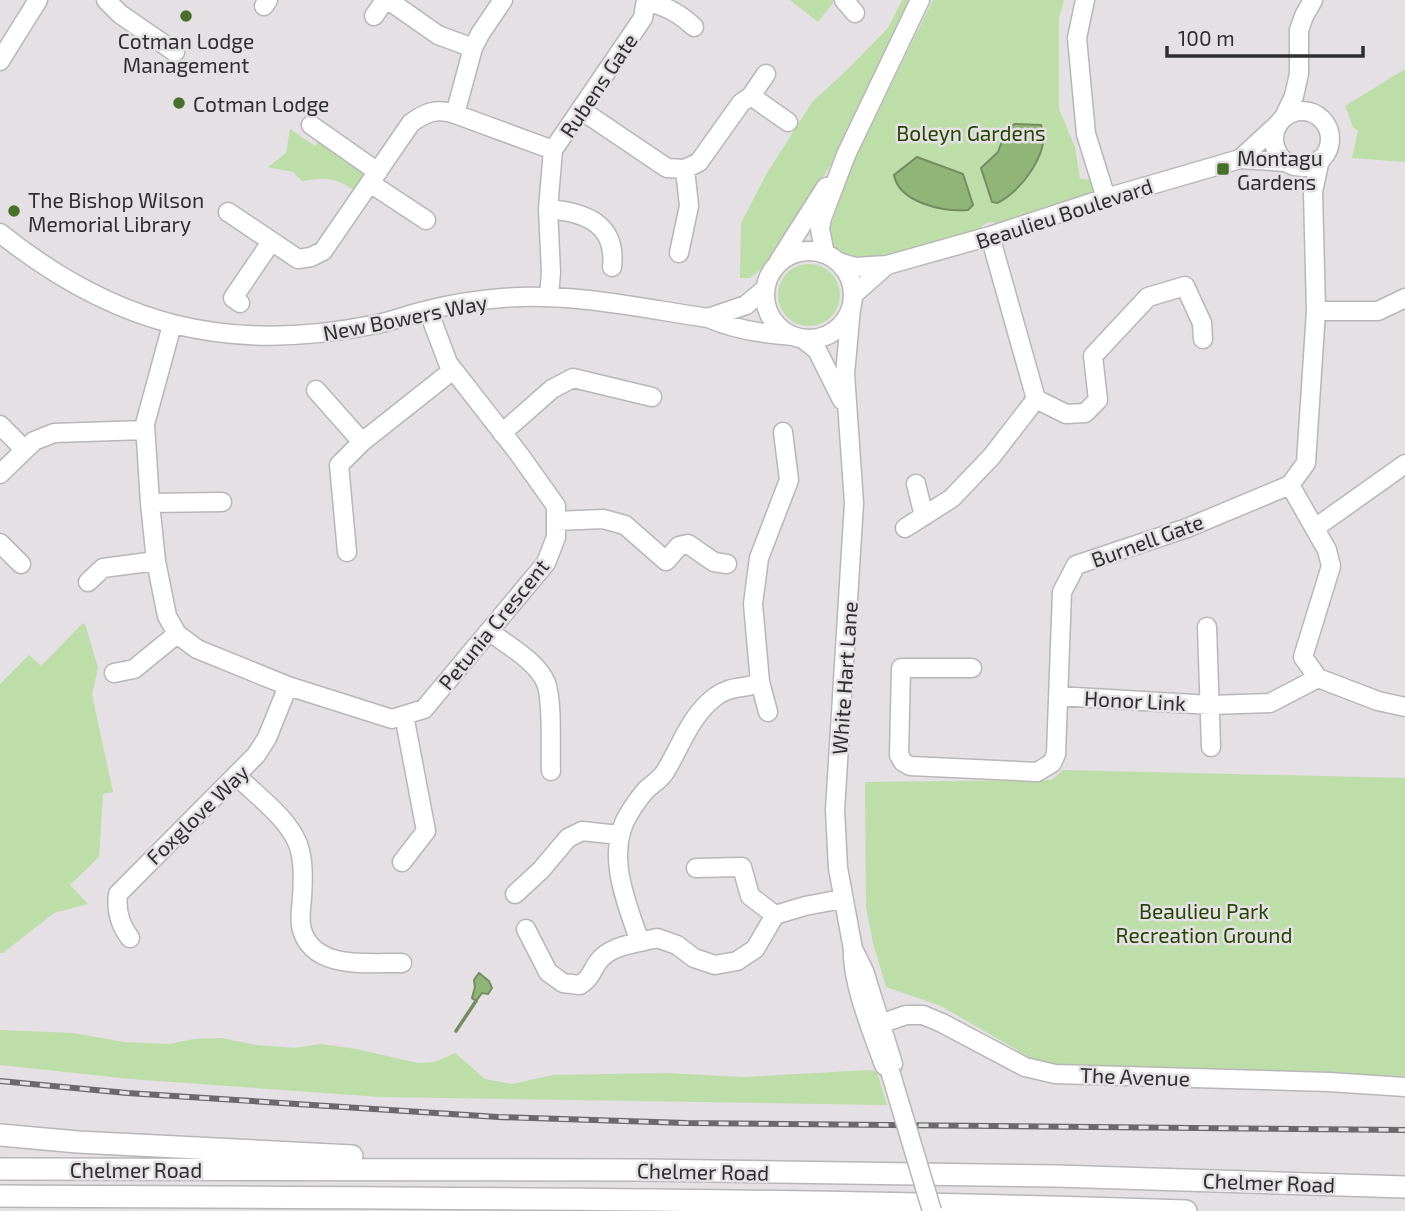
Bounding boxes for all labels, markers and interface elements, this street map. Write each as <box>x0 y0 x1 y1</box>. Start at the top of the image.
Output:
marker: Cotman Lodge Management <box>178 8 194 24</box>
scale bar <box>1167 14 1363 58</box>
text: 100 m <box>1178 25 1235 50</box>
place label: Cotman Lodge Management <box>118 28 254 77</box>
street label: Rubens Gate <box>554 28 642 142</box>
place label: Cotman Lodge <box>193 91 329 116</box>
marker: Cotman Lodge <box>171 95 187 111</box>
park label: Boleyn Gardens <box>896 120 1046 145</box>
place label: Montagu Gardens <box>1237 145 1323 194</box>
marker: Montagu Gardens <box>1215 161 1231 177</box>
street label: Beaulieu Boulevard <box>972 173 1156 253</box>
place label: The Bishop Wilson Memorial Library <box>28 187 204 236</box>
marker: The Bishop Wilson Memorial Library <box>6 203 22 219</box>
street label: New Bowers Way <box>321 289 489 345</box>
street label: Burnell Gate <box>1088 508 1206 572</box>
street label: Petunia Crescent <box>433 554 553 694</box>
street label: White Hart Lane <box>826 600 862 756</box>
street label: Honor Link <box>1084 685 1187 715</box>
street label: Foxglove Way <box>141 759 253 869</box>
park label: Beaulieu Park Recreation Ground <box>1116 898 1292 947</box>
street label: The Avenue <box>1079 1062 1191 1090</box>
street label: Chelmer Road <box>70 1157 202 1182</box>
street label: Chelmer Road <box>637 1157 769 1185</box>
street label: Chelmer Road <box>1202 1167 1336 1197</box>

